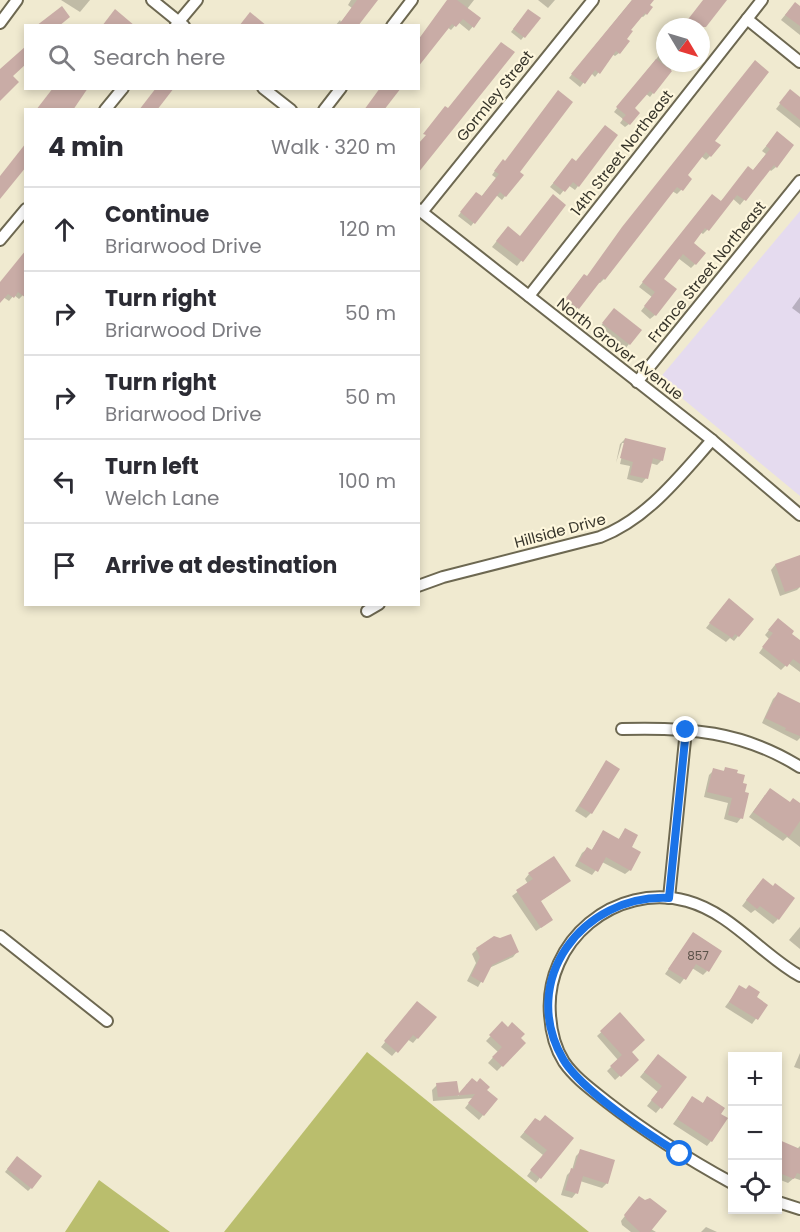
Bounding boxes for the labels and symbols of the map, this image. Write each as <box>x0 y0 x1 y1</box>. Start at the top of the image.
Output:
north arrow <box>656 18 710 72</box>
street label: Gormley Street <box>451 46 538 146</box>
street label: 14th Street Northeast <box>566 85 678 220</box>
street label: France Street Northeast <box>643 196 770 347</box>
street label: North Grover Avenue <box>553 293 688 405</box>
street label: Hillside Drive <box>512 508 608 553</box>
route end <box>672 716 698 742</box>
house number: 857 <box>687 947 709 964</box>
route start <box>666 1140 692 1166</box>

